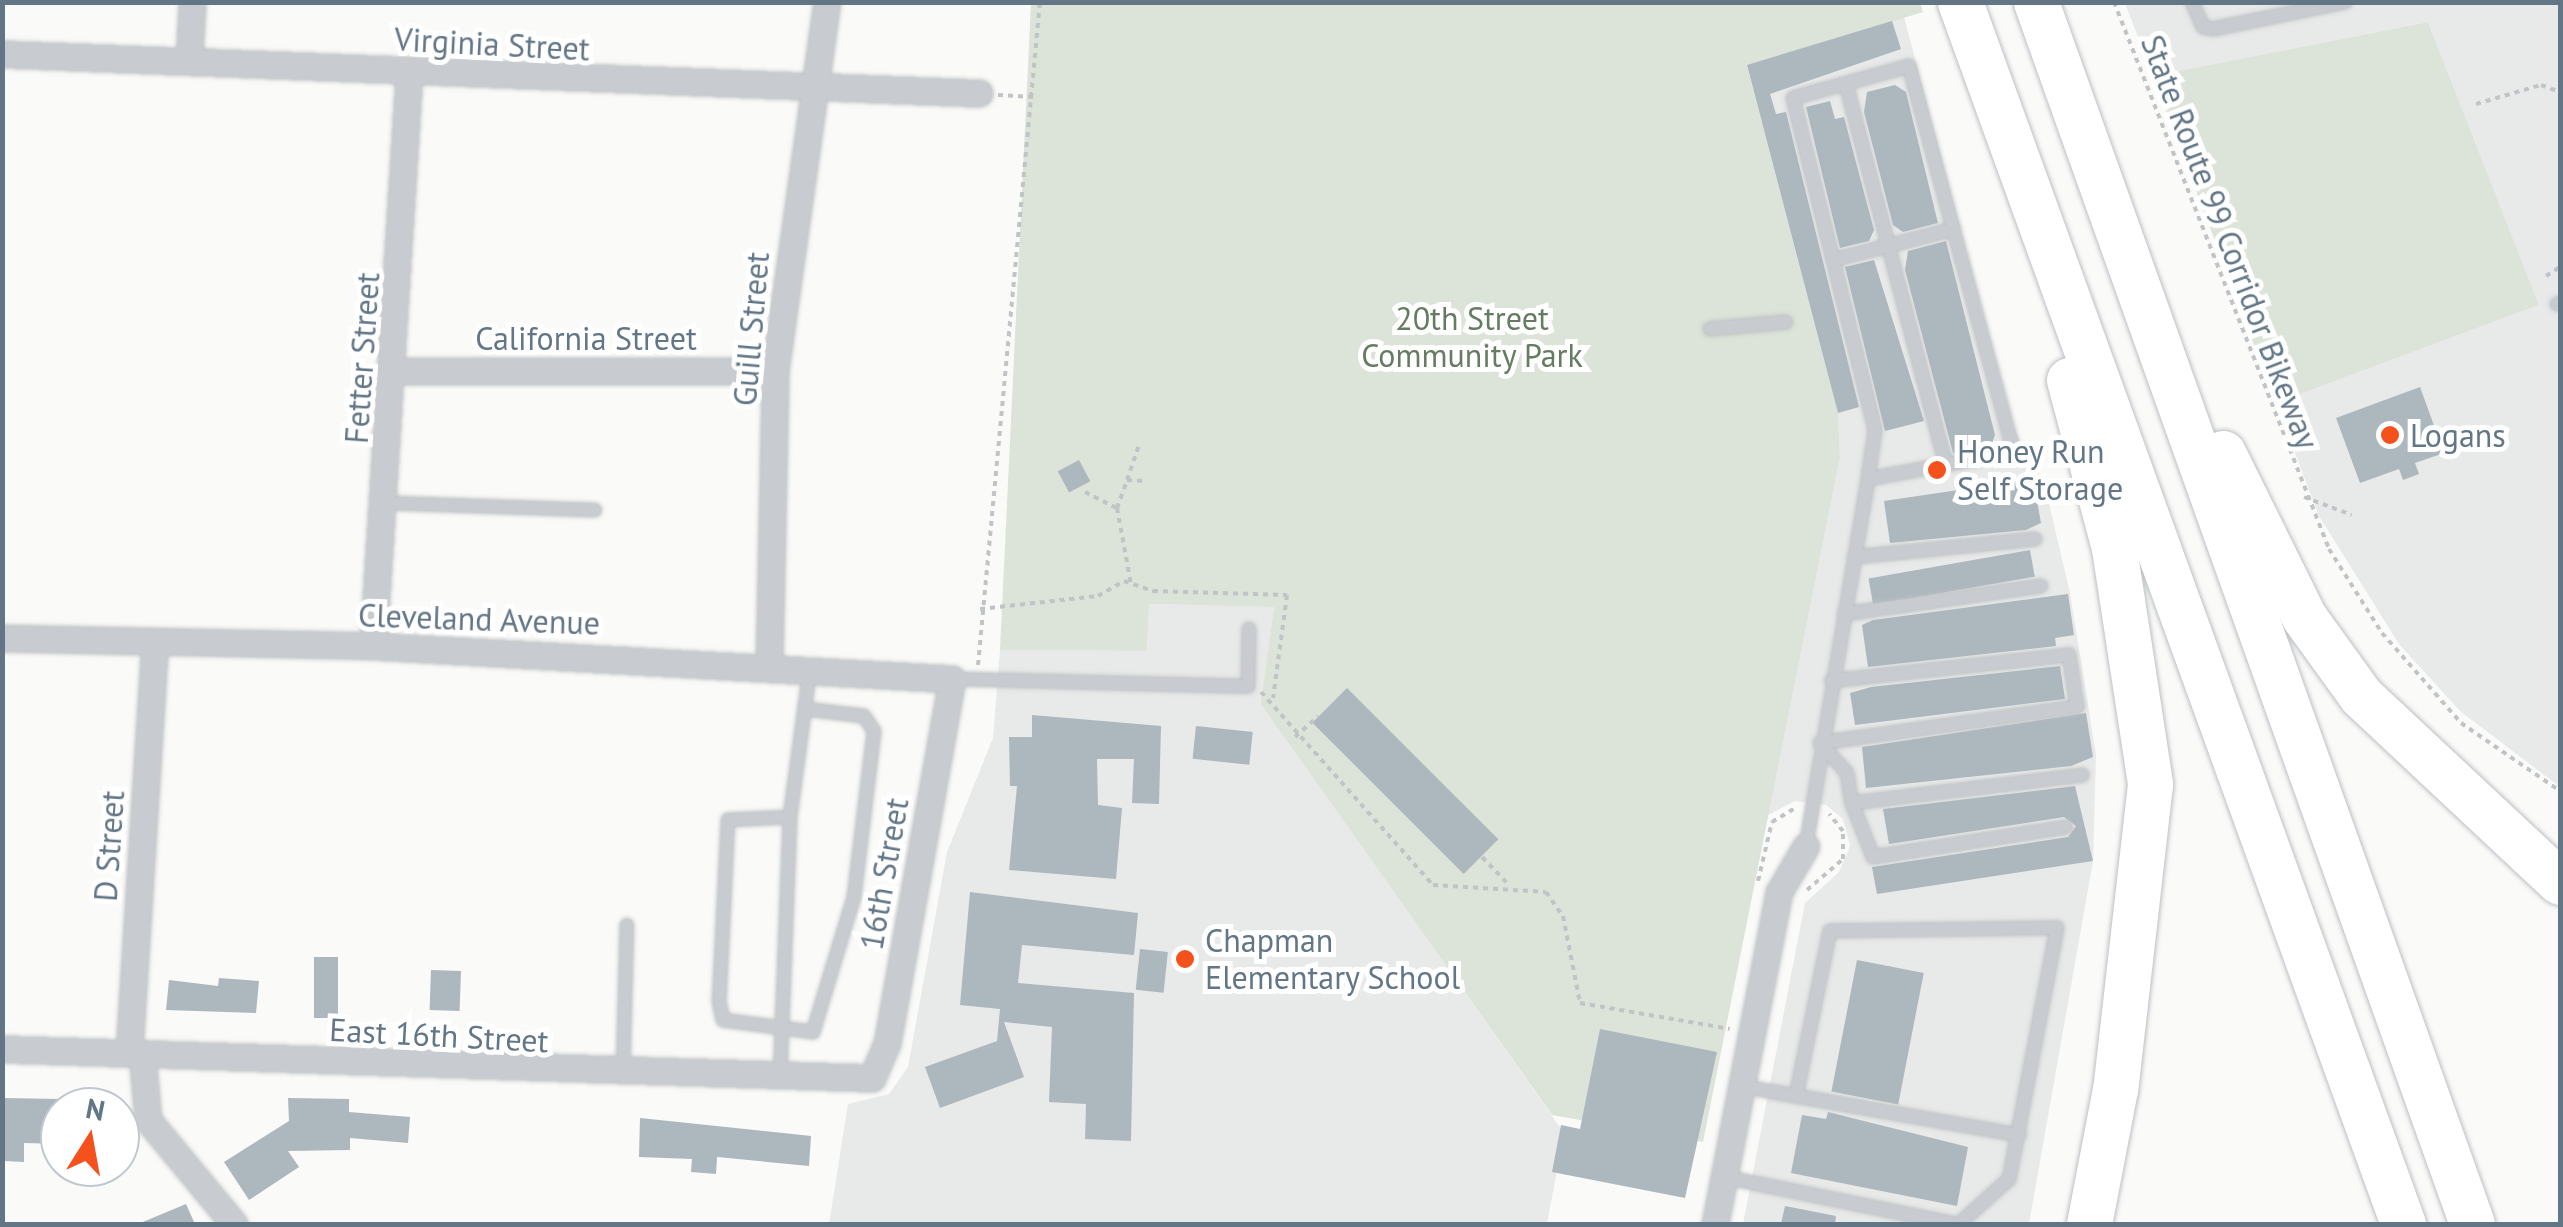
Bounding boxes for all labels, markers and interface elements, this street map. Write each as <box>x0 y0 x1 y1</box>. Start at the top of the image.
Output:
street label: Virginia Street <box>393 20 591 68</box>
street label: State Route 99 Corridor Bikeway <box>2133 30 2327 454</box>
street label: Guill Street <box>725 250 777 408</box>
street label: Fetter Street <box>337 271 387 445</box>
park label: 20th Street Community Park <box>1361 300 1583 375</box>
street label: California Street <box>475 319 697 357</box>
place label: Logans <box>2410 416 2506 454</box>
marker: Logans <box>2379 424 2401 446</box>
place label: Honey Run Self Storage <box>1957 433 2123 508</box>
marker: Honey Run Self Storage <box>1926 459 1948 481</box>
street label: Cleveland Avenue <box>357 596 601 642</box>
street label: D Street <box>86 789 132 903</box>
street label: 16th Street <box>852 795 916 953</box>
place label: Chapman Elementary School <box>1205 922 1461 997</box>
marker: Chapman Elementary School <box>1174 948 1196 970</box>
street label: East 16th Street <box>328 1010 550 1060</box>
north arrow <box>40 1087 140 1187</box>
text: N <box>83 1089 108 1129</box>

